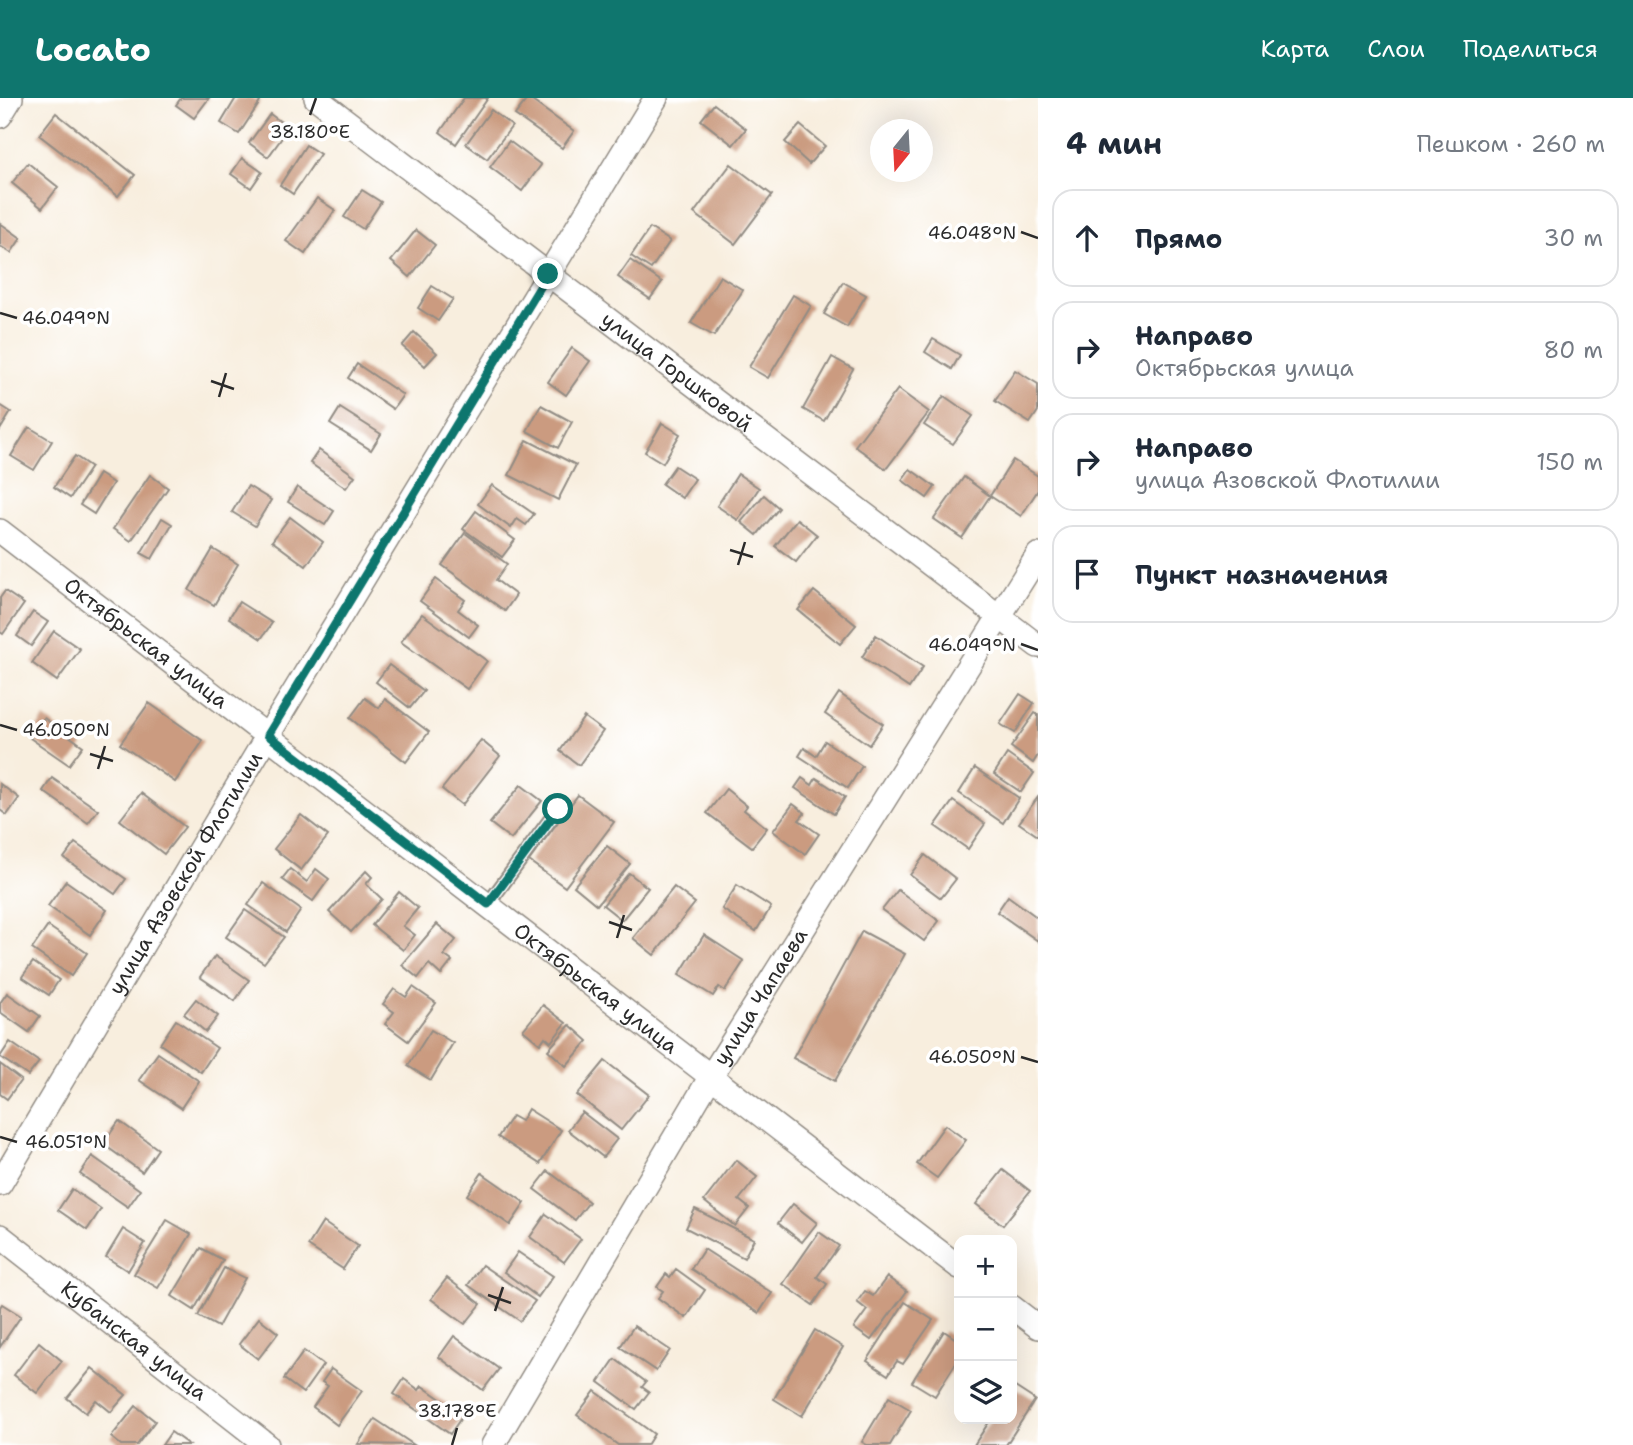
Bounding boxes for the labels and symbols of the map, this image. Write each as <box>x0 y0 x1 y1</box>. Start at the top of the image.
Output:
north arrow <box>870 119 933 182</box>
text: 38.180°E <box>270 120 350 144</box>
text: 46.048°N <box>928 221 1016 245</box>
route end <box>532 258 563 289</box>
street label: улица Горшковой <box>596 305 758 438</box>
text: 46.049°N <box>22 306 110 330</box>
street label: Октябрьская улица <box>58 571 234 715</box>
text: 46.049°N <box>928 633 1016 657</box>
text: 46.050°N <box>22 718 110 742</box>
street label: улица Азовской Флотилии <box>102 746 269 1000</box>
route start <box>542 793 573 824</box>
street label: Октябрьская улица <box>508 916 684 1060</box>
street label: улица Чапаева <box>707 923 814 1071</box>
text: 46.050°N <box>928 1045 1016 1069</box>
text: 46.051°N <box>25 1130 107 1154</box>
street label: Кубанская улица <box>55 1275 213 1407</box>
text: 38.178°E <box>417 1399 497 1423</box>

